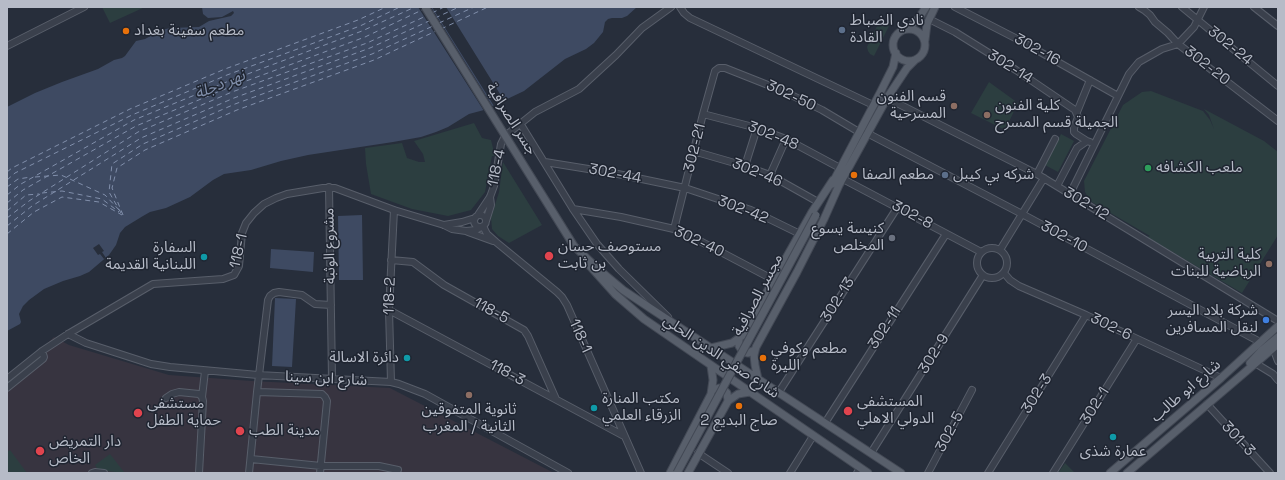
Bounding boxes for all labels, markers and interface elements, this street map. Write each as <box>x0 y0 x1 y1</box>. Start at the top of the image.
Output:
place label: نادي الضباط القادة <box>850 12 924 47</box>
place label: مطعم سفينة بغداد <box>134 22 244 40</box>
street label: 302-24 <box>1204 23 1256 69</box>
marker: نادي الضباط القادة <box>837 25 847 35</box>
marker: مطعم سفينة بغداد <box>121 26 131 36</box>
street label: 302-16 <box>1011 30 1063 70</box>
street label: 302-20 <box>1181 43 1233 89</box>
street label: 302-14 <box>984 46 1036 88</box>
water label: نهر دجلة <box>192 66 248 104</box>
street label: 302-50 <box>763 77 819 115</box>
street label: جسر الصرافية <box>482 80 540 158</box>
place label: قسم الفنون المسرحية <box>877 88 946 123</box>
place label: كلية الفنون الجميلة قسم المسرح <box>995 97 1118 132</box>
marker: قسم الفنون المسرحية <box>949 101 959 111</box>
marker: كلية الفنون الجميلة قسم المسرح <box>982 110 992 120</box>
street label: 302-48 <box>745 118 801 154</box>
street label: 302-21 <box>680 122 710 174</box>
street label: 118-4 <box>484 148 510 188</box>
street label: 302-46 <box>729 155 785 191</box>
place label: ملعب الكشافه <box>1156 159 1243 177</box>
street label: 302-44 <box>587 160 643 188</box>
marker: ملعب الكشافه <box>1143 163 1153 173</box>
place label: مطعم الصفا <box>862 166 934 184</box>
place label: شركه بي كيبل <box>953 166 1034 184</box>
marker: مطعم الصفا <box>849 170 859 180</box>
marker: شركه بي كيبل <box>940 170 950 180</box>
street label: 302-12 <box>1060 183 1112 225</box>
street label: 302-42 <box>715 192 771 228</box>
street label: 302-8 <box>888 197 936 233</box>
street label: مشروع الوثبة <box>320 208 340 284</box>
street label: 302-10 <box>1038 217 1090 257</box>
place label: كنيسة يسوع المخلص <box>811 220 884 255</box>
street label: 302-40 <box>671 223 727 261</box>
street label: 118-1 <box>226 232 252 270</box>
marker: كنيسة يسوع المخلص <box>887 233 897 243</box>
place label: مستوصف حسان بن ثابت <box>558 238 661 273</box>
place label: السفارة اللبنانية القديمة <box>105 239 196 274</box>
place label: كلية التربية الرياضية للبنات <box>1171 246 1261 281</box>
marker: مستوصف حسان بن ثابت <box>543 250 555 262</box>
street label: مجسر الصرافية <box>729 251 787 339</box>
marker: السفارة اللبنانية القديمة <box>199 252 209 262</box>
marker: كلية التربية الرياضية للبنات <box>1264 259 1274 269</box>
street label: 302-13 <box>817 274 859 326</box>
street label: 118-2 <box>380 277 400 315</box>
street label: 118-5 <box>470 294 512 328</box>
place label: شركة بلاد اليسر لنقل المسافرين <box>1166 302 1258 337</box>
street label: 302-11 <box>865 303 905 353</box>
street label: 302-6 <box>1087 309 1135 345</box>
street label: شارع صفي الدين الحلي <box>659 311 783 403</box>
marker: شركة بلاد اليسر لنقل المسافرين <box>1261 315 1271 325</box>
street label: 118-1 <box>565 316 595 356</box>
street label: 302-9 <box>915 331 953 377</box>
place label: مطعم وكوفي الليرة <box>771 340 847 375</box>
place label: دائرة الاسالة <box>329 349 399 367</box>
marker: دائرة الاسالة <box>402 353 412 363</box>
marker: مطعم وكوفي الليرة <box>758 353 768 363</box>
street label: 118-3 <box>486 356 528 390</box>
street label: شارع ابو طالب <box>1147 356 1225 426</box>
street label: شارع ابن سينا <box>284 368 368 390</box>
street label: 302-3 <box>1018 371 1056 417</box>
street label: 302-1 <box>1077 384 1113 428</box>
marker: ثانوية المتفوقين الثانية / المغرب <box>464 390 474 400</box>
place label: مكتب المنارة الزرقاء العلمي <box>602 390 681 425</box>
place label: المستشفى الدولي الاهلي <box>857 393 934 428</box>
place label: مستشفى حماية الطفل <box>147 395 221 430</box>
place label: ثانوية المتفوقين الثانية / المغرب <box>421 401 517 436</box>
marker: صاج البديع 2 <box>734 401 744 411</box>
marker: مكتب المنارة الزرقاء العلمي <box>589 403 599 413</box>
marker: المستشفى الدولي الاهلي <box>842 405 854 417</box>
marker: مستشفى حماية الطفل <box>132 407 144 419</box>
street label: 302-5 <box>932 409 968 455</box>
place label: صاج البديع 2 <box>700 412 778 430</box>
street label: 301-3 <box>1217 418 1259 460</box>
place label: مدينة الطب <box>249 422 320 440</box>
marker: مدينة الطب <box>234 425 246 437</box>
marker: عمارة شذى <box>1108 432 1118 442</box>
place label: دار التمريض الخاص <box>49 433 121 468</box>
place label: عمارة شذى <box>1080 443 1146 461</box>
marker: دار التمريض الخاص <box>34 445 46 457</box>

